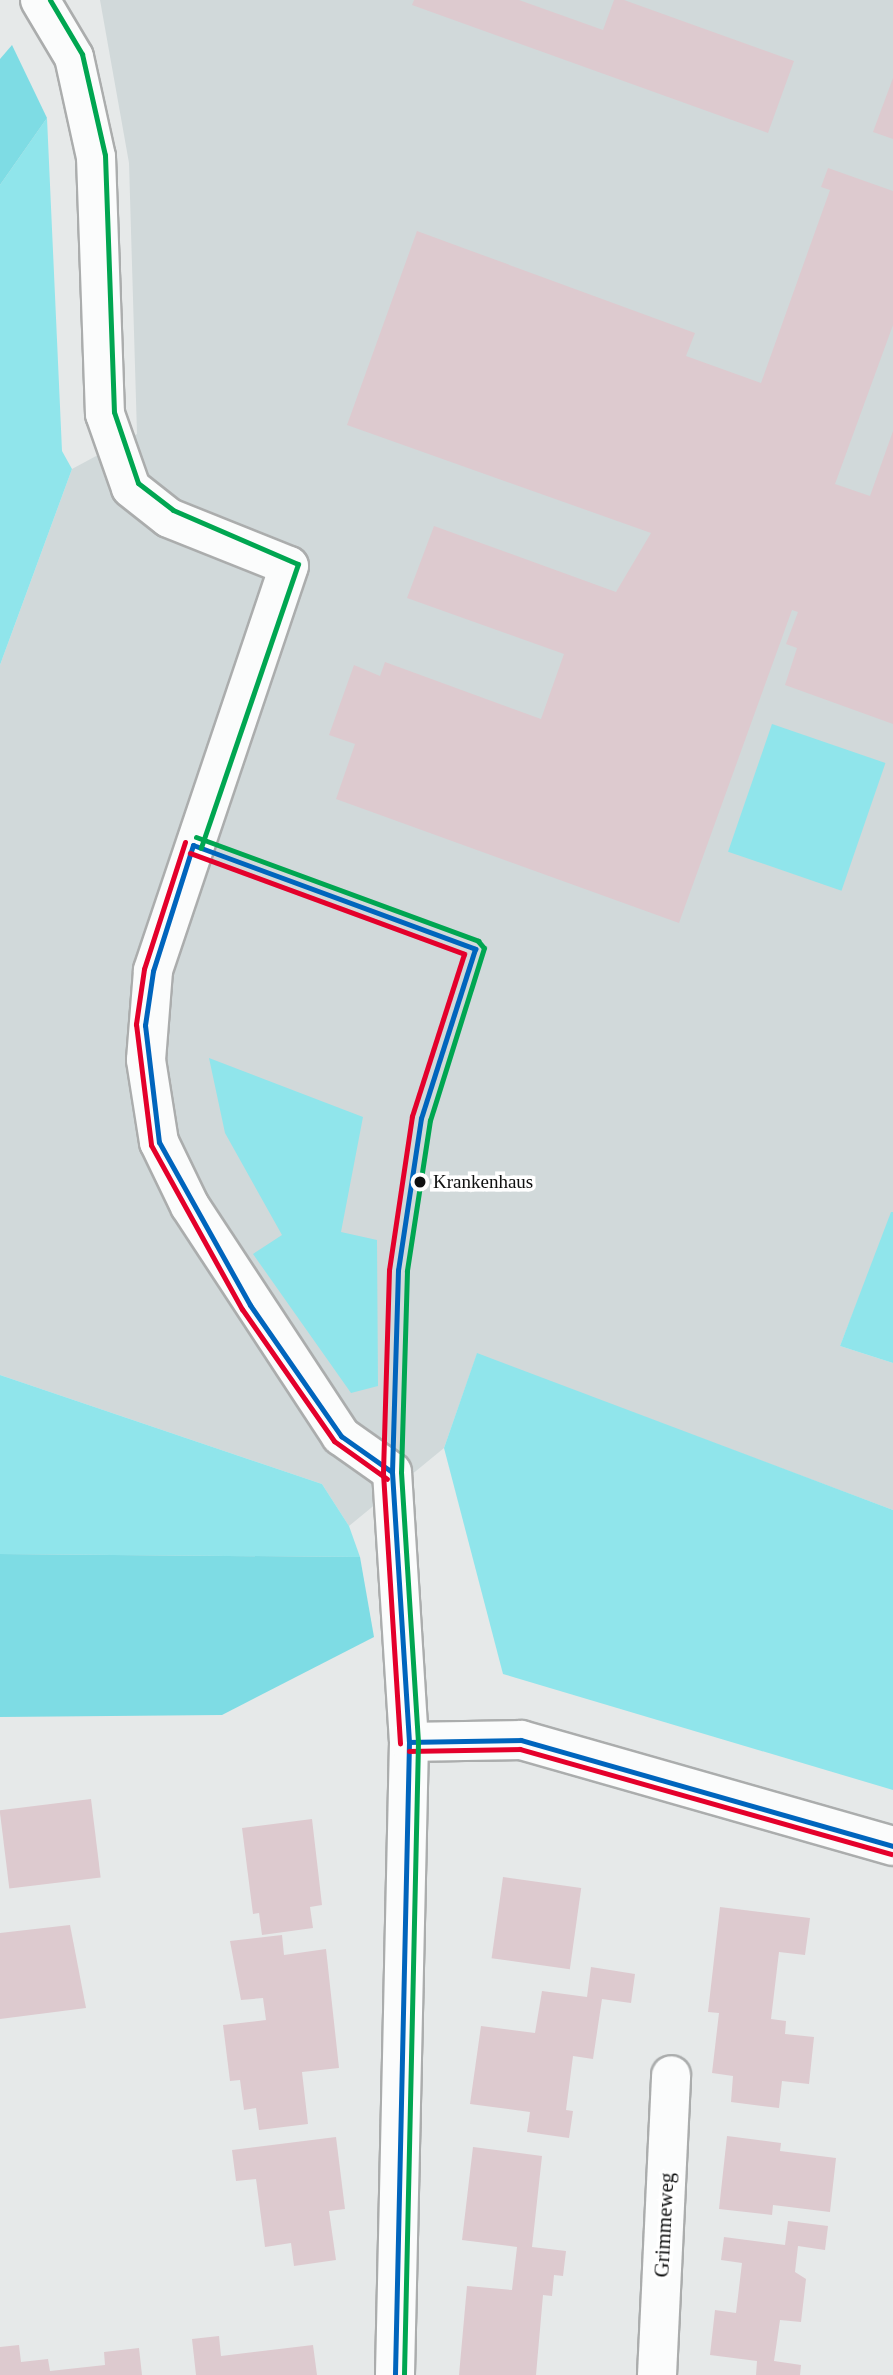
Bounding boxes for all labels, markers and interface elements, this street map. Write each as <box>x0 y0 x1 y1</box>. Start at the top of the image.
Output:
place label: Krankenhaus <box>433 1171 533 1193</box>
marker: Krankenhaus <box>413 1175 427 1189</box>
street label: Grimmeweg <box>649 2172 679 2278</box>

